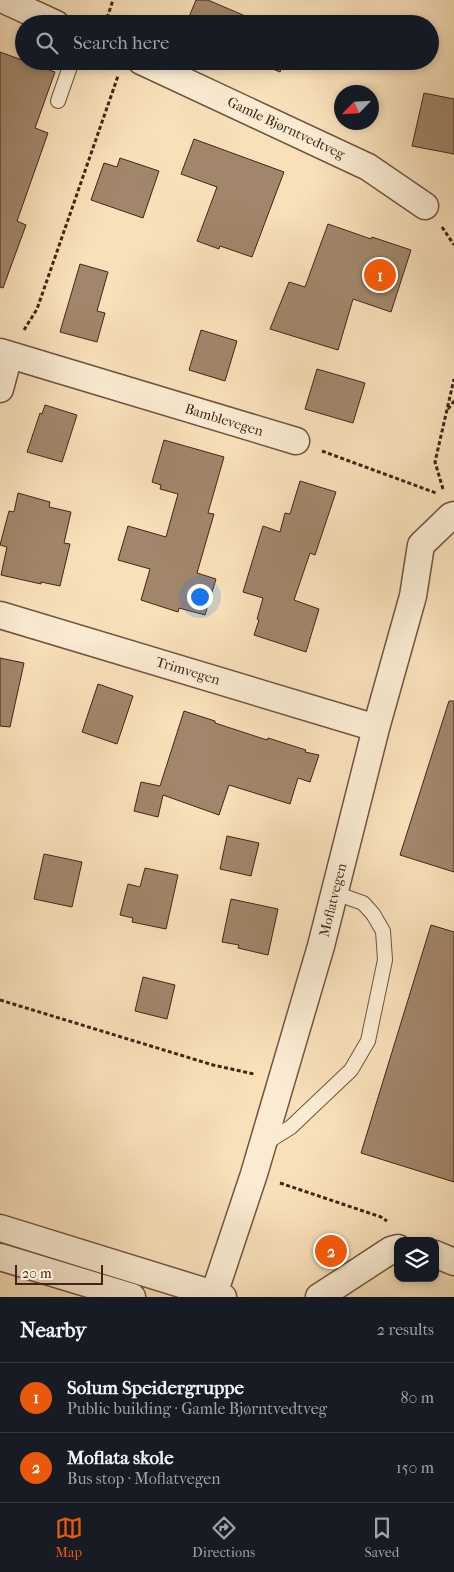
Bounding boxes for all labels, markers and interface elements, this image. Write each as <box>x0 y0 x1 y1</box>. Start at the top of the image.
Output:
search box <box>15 15 439 70</box>
icon: search <box>33 29 61 57</box>
text: Search here <box>73 32 169 54</box>
north arrow <box>334 85 379 130</box>
street label: Gamle Bjørntvedtveg <box>225 93 348 163</box>
pin: 1 <box>364 256 396 294</box>
street label: Bamblevegen <box>183 400 265 440</box>
your location <box>187 584 213 610</box>
street label: Trimvegen <box>154 653 222 689</box>
street label: Moflatvegen <box>316 861 350 939</box>
pin: 2 <box>315 1232 347 1270</box>
map controls <box>394 1237 439 1282</box>
button: layers <box>394 1237 439 1282</box>
scale bar <box>15 1262 102 1285</box>
text: 20 m <box>22 1265 52 1282</box>
text: Nearby <box>20 1318 86 1342</box>
text: 2 results <box>377 1320 434 1339</box>
text: Solum Speidergruppe <box>67 1377 244 1399</box>
text: 1 <box>33 1388 39 1407</box>
text: 80 m <box>400 1388 434 1407</box>
text: Public building · Gamle Bjørntvedtveg <box>67 1399 327 1418</box>
text: Moflata skole <box>67 1447 174 1469</box>
text: 2 <box>32 1458 40 1477</box>
text: 150 m <box>396 1458 434 1477</box>
text: Bus stop · Moflatvegen <box>67 1469 220 1488</box>
tab: Map <box>55 1514 83 1561</box>
tab: Directions <box>192 1514 255 1561</box>
tab: Saved <box>365 1514 399 1561</box>

